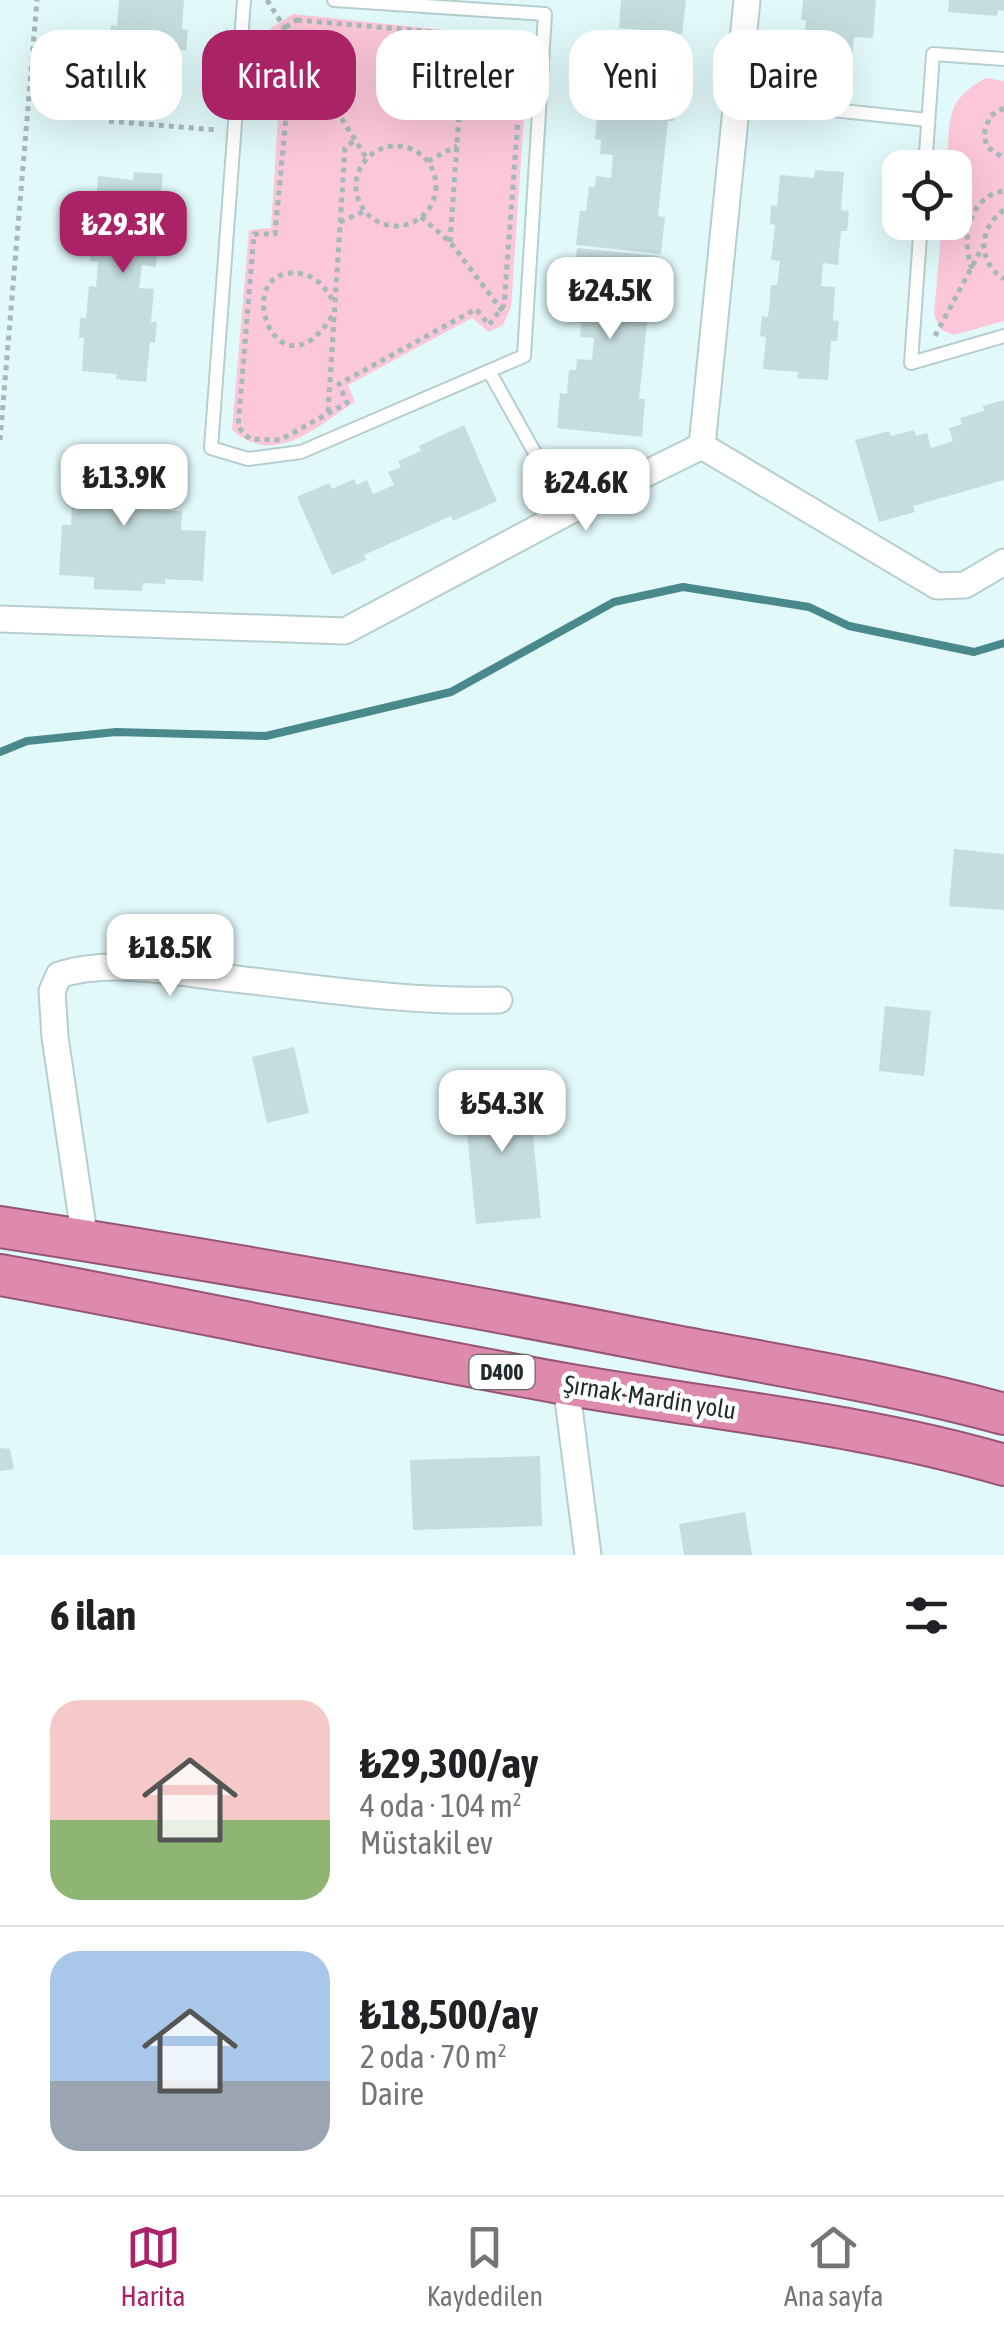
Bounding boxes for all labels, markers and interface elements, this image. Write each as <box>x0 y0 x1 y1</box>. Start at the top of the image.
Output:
chip: Satılık <box>30 30 182 120</box>
chip: Kiralık <box>202 30 356 120</box>
chip: Filtreler <box>376 30 549 120</box>
chip: Yeni <box>569 30 693 120</box>
chip: Daire <box>713 30 853 120</box>
map controls <box>882 150 972 240</box>
button: locate <box>882 150 972 240</box>
pin: ₺29.3K <box>42 191 204 276</box>
text: ₺29.3K <box>82 205 164 242</box>
pin: ₺24.5K <box>529 257 691 342</box>
text: ₺24.5K <box>569 271 651 308</box>
pin: ₺13.9K <box>43 444 205 529</box>
pin: ₺24.6K <box>505 449 667 534</box>
text: ₺13.9K <box>83 458 165 495</box>
text: ₺24.6K <box>545 463 627 500</box>
pin: ₺18.5K <box>89 914 251 999</box>
text: ₺18.5K <box>129 928 211 965</box>
pin: ₺54.3K <box>421 1070 583 1155</box>
text: ₺54.3K <box>461 1084 543 1121</box>
road number: D400 <box>470 1355 534 1389</box>
street label: Şırnak-Mardin yolu <box>562 1370 738 1424</box>
icon: filters <box>899 1588 954 1643</box>
text: 6 ilan <box>50 1591 136 1639</box>
text: ₺29,300/ay <box>360 1739 538 1787</box>
icon: home <box>130 1740 250 1860</box>
text: 4 oda · 104 m² <box>360 1787 522 1824</box>
text: Müstakil ev <box>360 1824 493 1861</box>
text: ₺18,500/ay <box>360 1990 538 2038</box>
icon: home <box>130 1991 250 2111</box>
text: 2 oda · 70 m² <box>360 2038 507 2075</box>
text: Daire <box>360 2075 424 2112</box>
tab: Harita <box>121 2220 186 2312</box>
tab: Kaydedilen <box>427 2220 543 2312</box>
tab: Ana sayfa <box>784 2220 883 2312</box>

